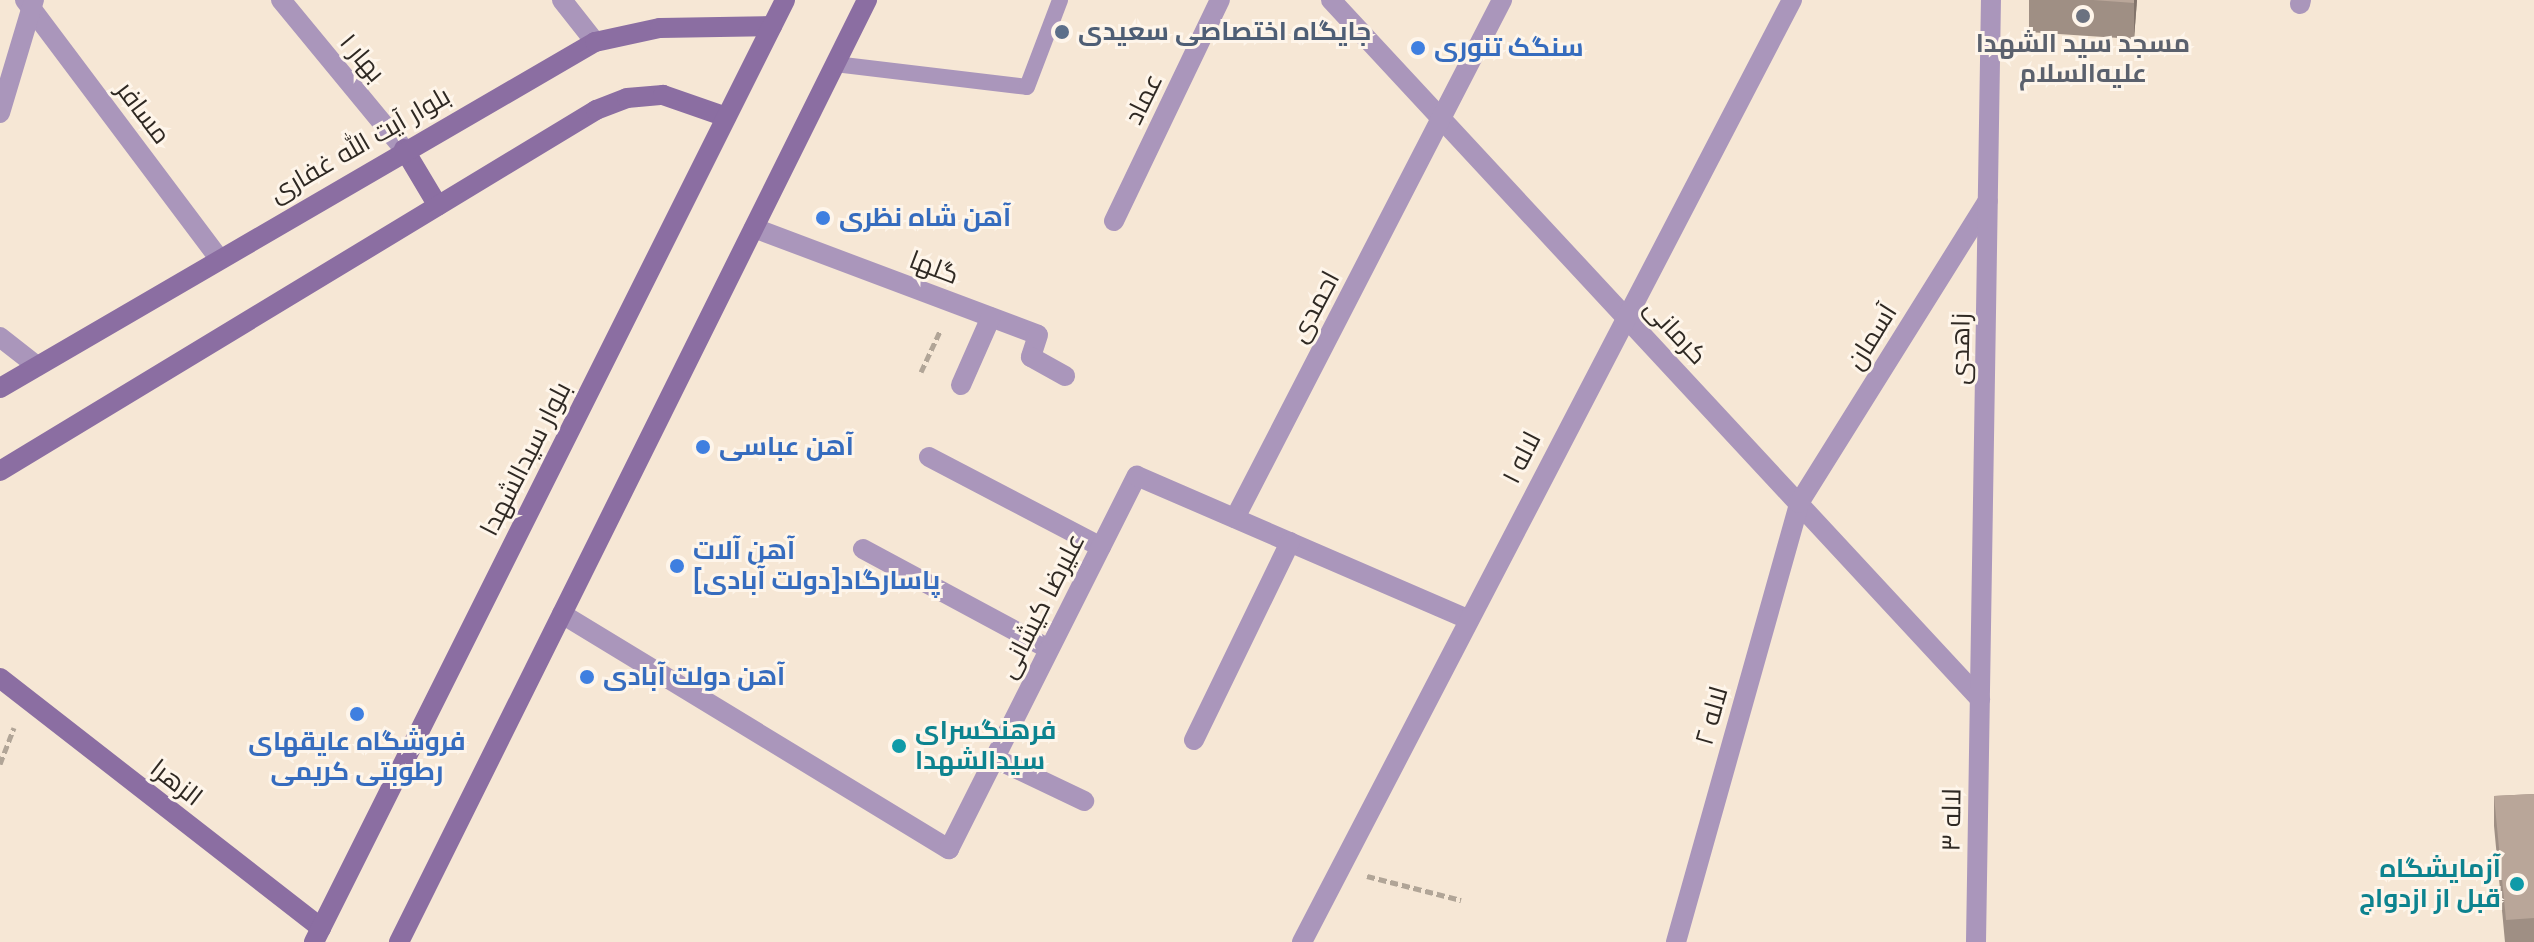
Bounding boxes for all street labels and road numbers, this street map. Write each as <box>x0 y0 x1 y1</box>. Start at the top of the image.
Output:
street label: بهار ۱ <box>333 27 391 89</box>
street label: عماد <box>1118 68 1170 130</box>
street label: مسافر <box>109 76 177 150</box>
street label: بلوار آیت الله غفاری <box>264 81 456 209</box>
street label: گلها <box>905 244 963 292</box>
street label: احمدی <box>1283 266 1347 348</box>
street label: کرمانی <box>1637 293 1713 371</box>
street label: آسمان <box>1840 299 1904 375</box>
street label: زاهدی <box>1945 313 1977 385</box>
street label: بلوار سیدالشهدا <box>474 377 578 541</box>
street label: لاله ۱ <box>1496 427 1548 489</box>
street label: علیرضا کیشانی <box>992 528 1092 684</box>
street label: لاله ۲ <box>1689 683 1735 749</box>
street label: الزهرا <box>144 753 208 813</box>
street label: لاله ۳ <box>1936 788 1968 852</box>

